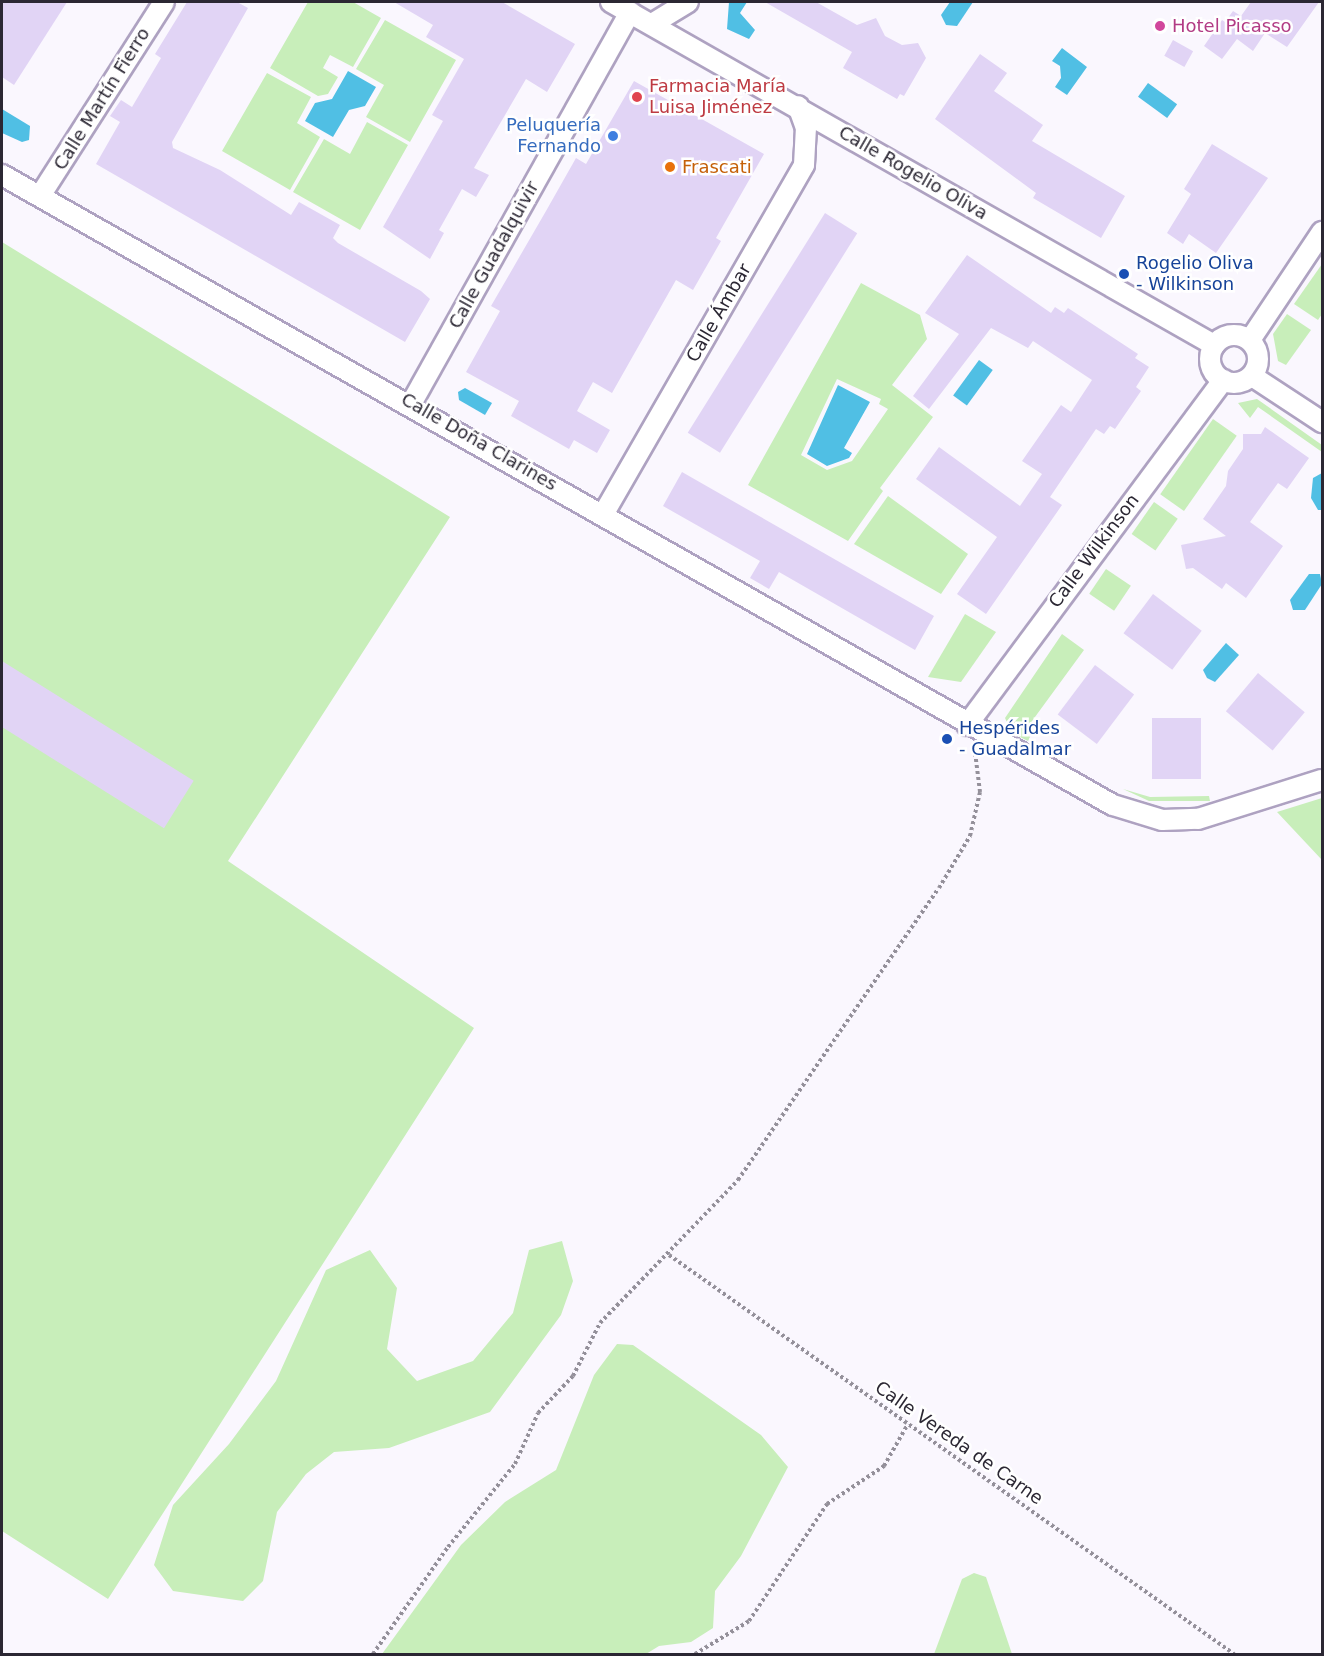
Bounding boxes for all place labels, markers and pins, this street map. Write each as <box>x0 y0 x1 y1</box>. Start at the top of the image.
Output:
place label: Hotel Picasso <box>1172 15 1292 37</box>
marker: Hotel Picasso <box>1153 19 1167 33</box>
place label: Farmacia María Luisa Jiménez <box>649 76 786 118</box>
marker: Farmacia María Luisa Jiménez <box>630 90 644 104</box>
place label: Peluquería Fernando <box>506 115 601 158</box>
marker: Peluquería Fernando <box>606 129 620 143</box>
place label: Frascati <box>682 156 752 178</box>
marker: Frascati <box>663 160 677 174</box>
place label: Rogelio Oliva - Wilkinson <box>1136 253 1254 296</box>
marker: Rogelio Oliva - Wilkinson <box>1117 267 1131 281</box>
place label: Hespérides - Guadalmar <box>959 718 1071 760</box>
marker: Hespérides - Guadalmar <box>940 732 954 746</box>

